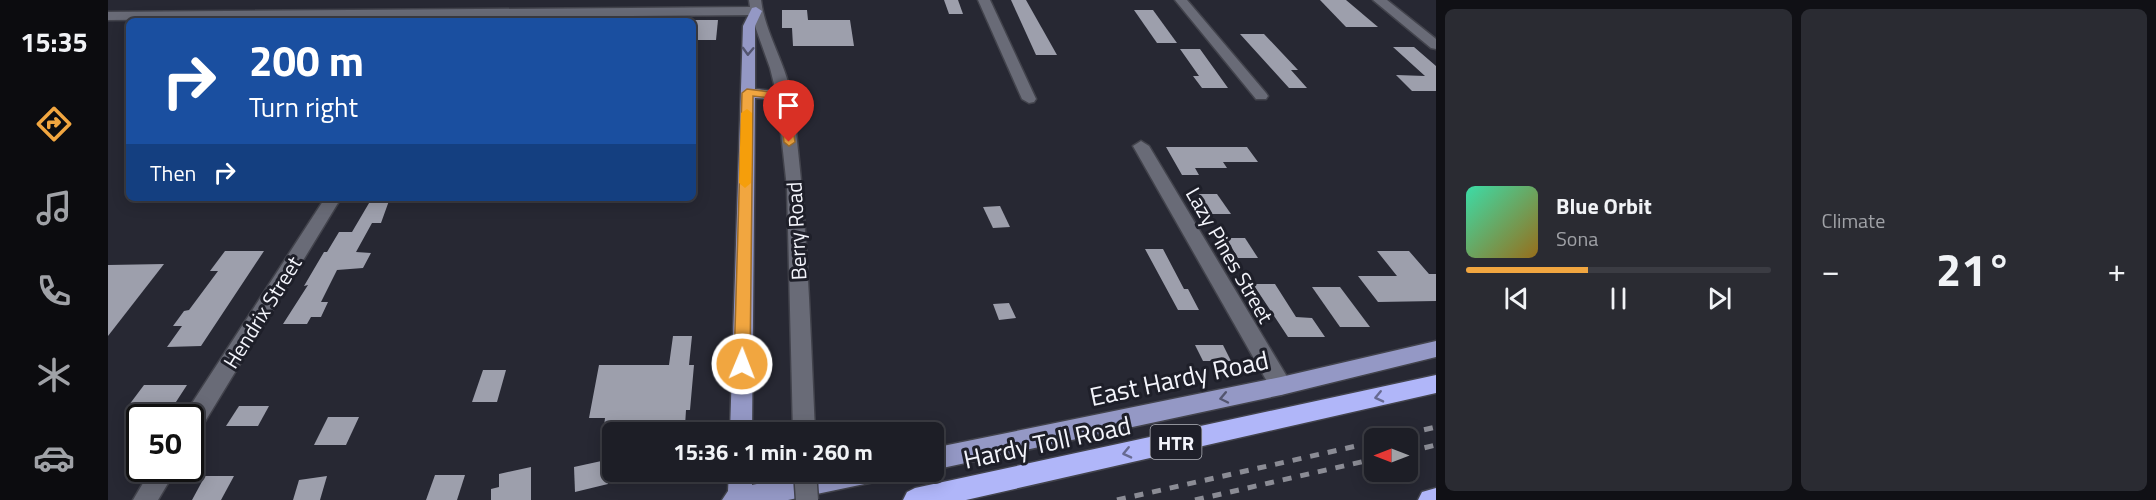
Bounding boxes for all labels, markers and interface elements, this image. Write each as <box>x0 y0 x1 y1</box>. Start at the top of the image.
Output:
text: 15:35 <box>20 21 88 62</box>
text: 200 m <box>249 28 364 92</box>
icon: right <box>150 42 228 120</box>
one-way arrow <box>742 47 755 56</box>
pin <box>763 80 814 142</box>
text: Turn right <box>249 86 358 127</box>
icon: arrive <box>772 89 805 122</box>
icon: directions <box>33 103 75 145</box>
text: Then <box>150 156 196 190</box>
icon: right <box>208 156 241 189</box>
street label: Berry Road <box>777 181 815 281</box>
street label: Lazy Pines Street <box>1178 181 1282 330</box>
icon: music <box>33 187 75 229</box>
text: Blue Orbit <box>1556 189 1652 223</box>
text: Climate <box>1822 205 1885 236</box>
text: Sona <box>1556 223 1598 254</box>
text: 21° <box>1936 235 2012 303</box>
text: − <box>1822 245 1840 295</box>
text: + <box>2108 245 2126 295</box>
street label: Hendrix Street <box>215 249 310 374</box>
icon: phone <box>33 270 75 312</box>
icon: previous <box>1500 282 1533 315</box>
icon: pause <box>1602 282 1635 315</box>
icon: next <box>1703 282 1736 315</box>
position arrow <box>710 332 774 396</box>
street label: East Hardy Road <box>1086 340 1272 416</box>
icon: climate <box>33 354 75 396</box>
one-way arrow <box>1374 390 1384 403</box>
one-way arrow <box>1219 391 1229 404</box>
speed limit sign: 50 <box>126 404 204 482</box>
street label: Hardy Toll Road <box>960 405 1134 479</box>
road number: HTR <box>1150 425 1202 459</box>
north arrow <box>1364 428 1418 482</box>
map controls <box>1364 428 1418 482</box>
text: 15:36 · 1 min · 260 m <box>673 435 873 469</box>
icon: car <box>33 437 75 479</box>
one-way arrow <box>1122 446 1132 459</box>

